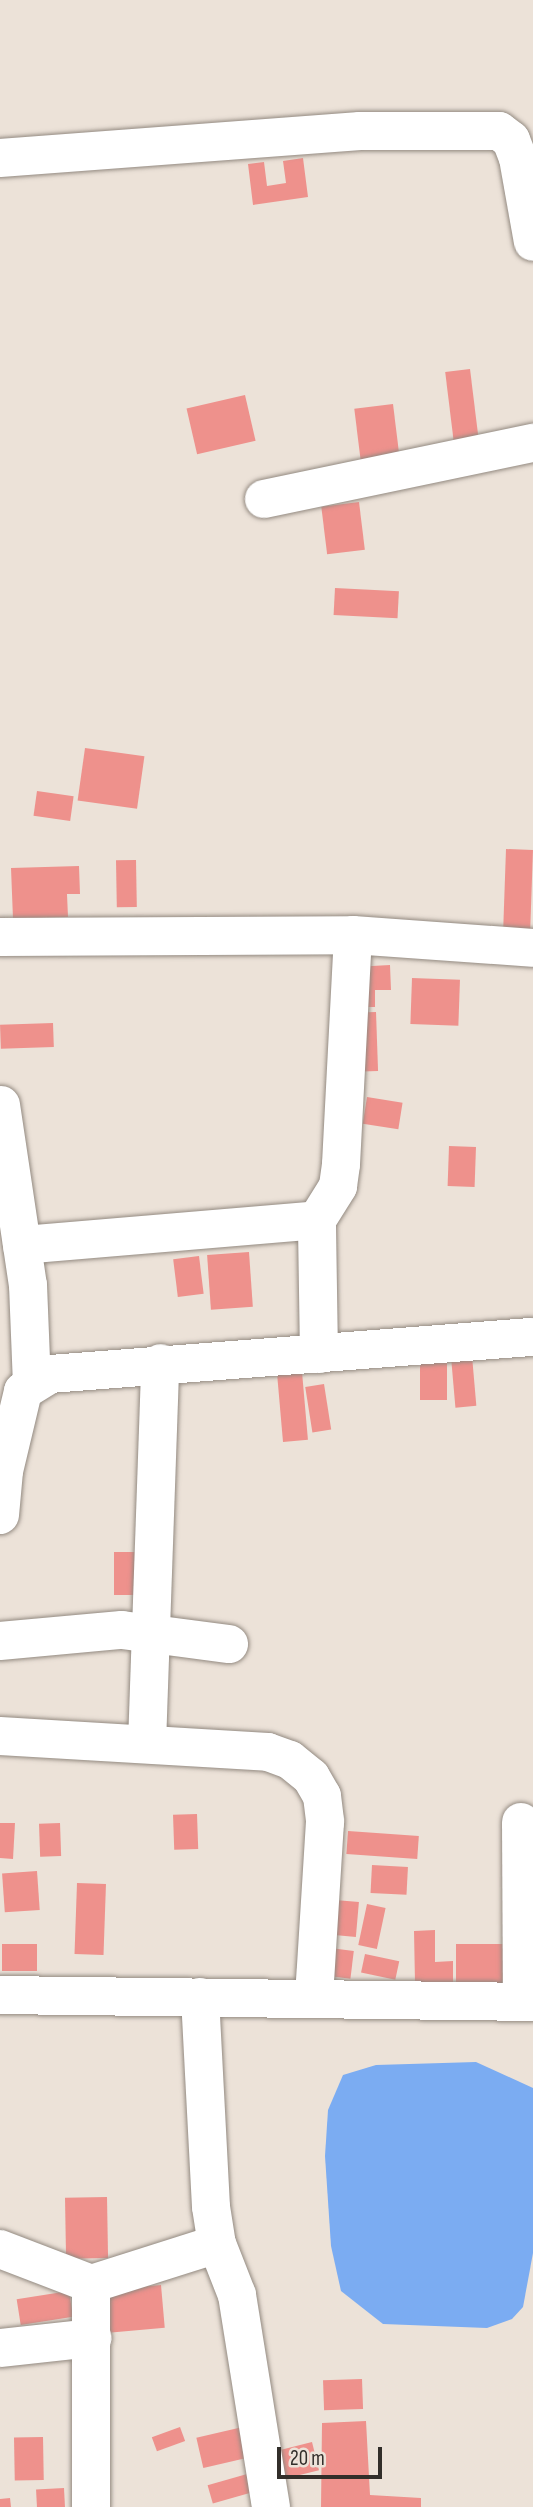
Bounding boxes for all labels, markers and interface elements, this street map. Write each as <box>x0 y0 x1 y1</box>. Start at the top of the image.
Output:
scale bar <box>281 2434 386 2478</box>
text: 20 m <box>290 2446 325 2471</box>

